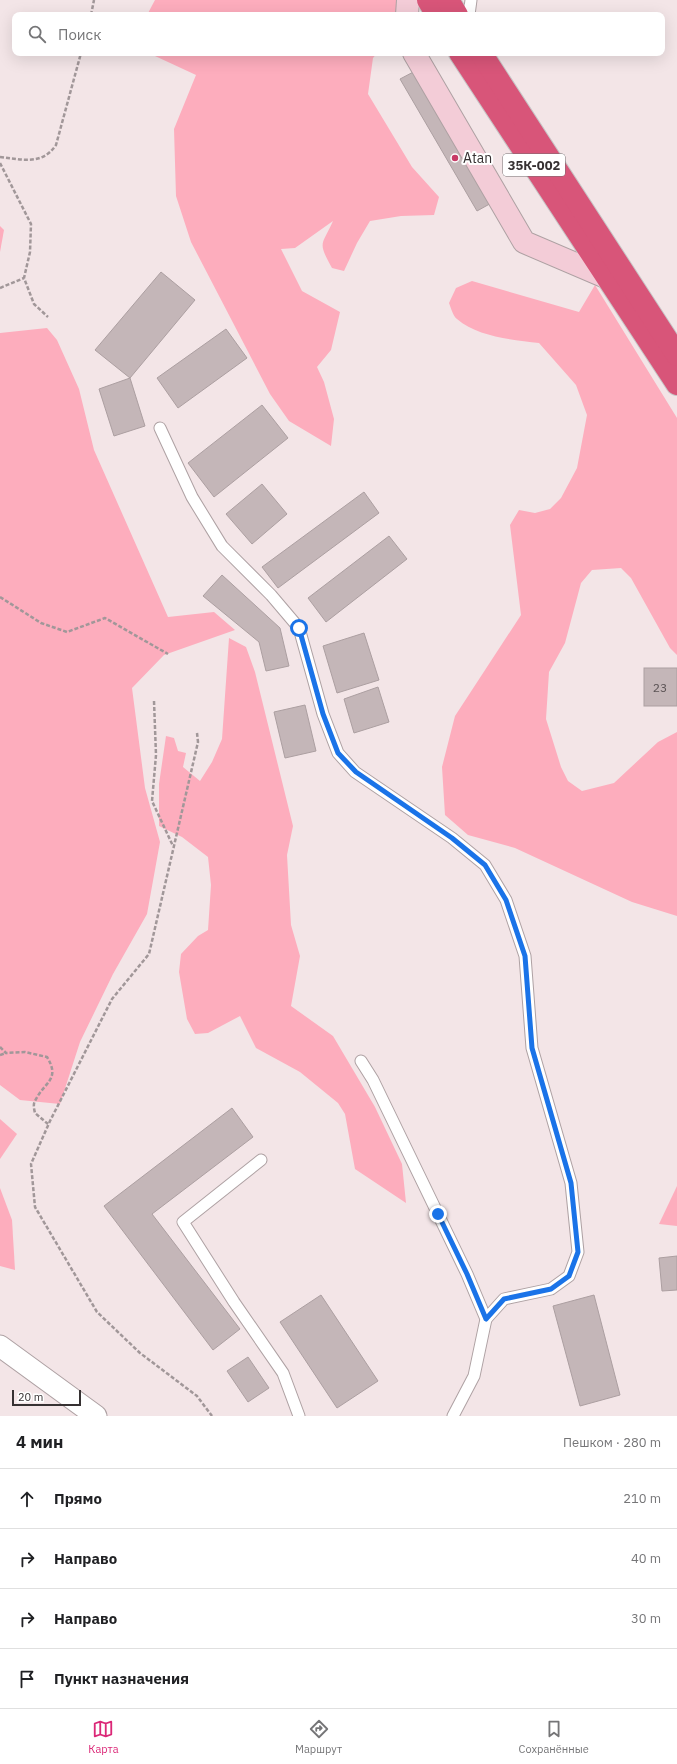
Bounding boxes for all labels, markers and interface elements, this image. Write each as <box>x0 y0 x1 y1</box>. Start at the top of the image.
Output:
search box <box>12 12 665 56</box>
icon: search <box>26 23 48 45</box>
text: Поиск <box>58 25 101 44</box>
place label: Atan <box>463 149 492 167</box>
marker: Atan <box>450 153 460 163</box>
road number: 35К-002 <box>503 154 565 176</box>
route start <box>290 619 308 637</box>
house number: 23 <box>653 680 667 695</box>
route end <box>429 1205 447 1223</box>
scale bar <box>12 1388 81 1407</box>
text: 20 m <box>18 1390 43 1404</box>
text: 4 мин <box>16 1431 63 1453</box>
text: Пешком · 280 m <box>563 1434 661 1451</box>
icon: ahead <box>16 1488 38 1510</box>
text: Прямо <box>54 1489 102 1508</box>
text: 210 m <box>623 1490 661 1507</box>
icon: right <box>16 1548 38 1570</box>
text: Направо <box>54 1549 117 1568</box>
text: 40 m <box>631 1550 661 1567</box>
icon: right <box>16 1608 38 1630</box>
text: Направо <box>54 1609 117 1628</box>
text: 30 m <box>631 1610 661 1627</box>
icon: arrive <box>16 1668 38 1690</box>
text: Пункт назначения <box>54 1669 189 1688</box>
tab: Карта <box>88 1718 119 1756</box>
tab: Маршрут <box>295 1718 342 1756</box>
tab: Сохранённые <box>519 1718 589 1756</box>

